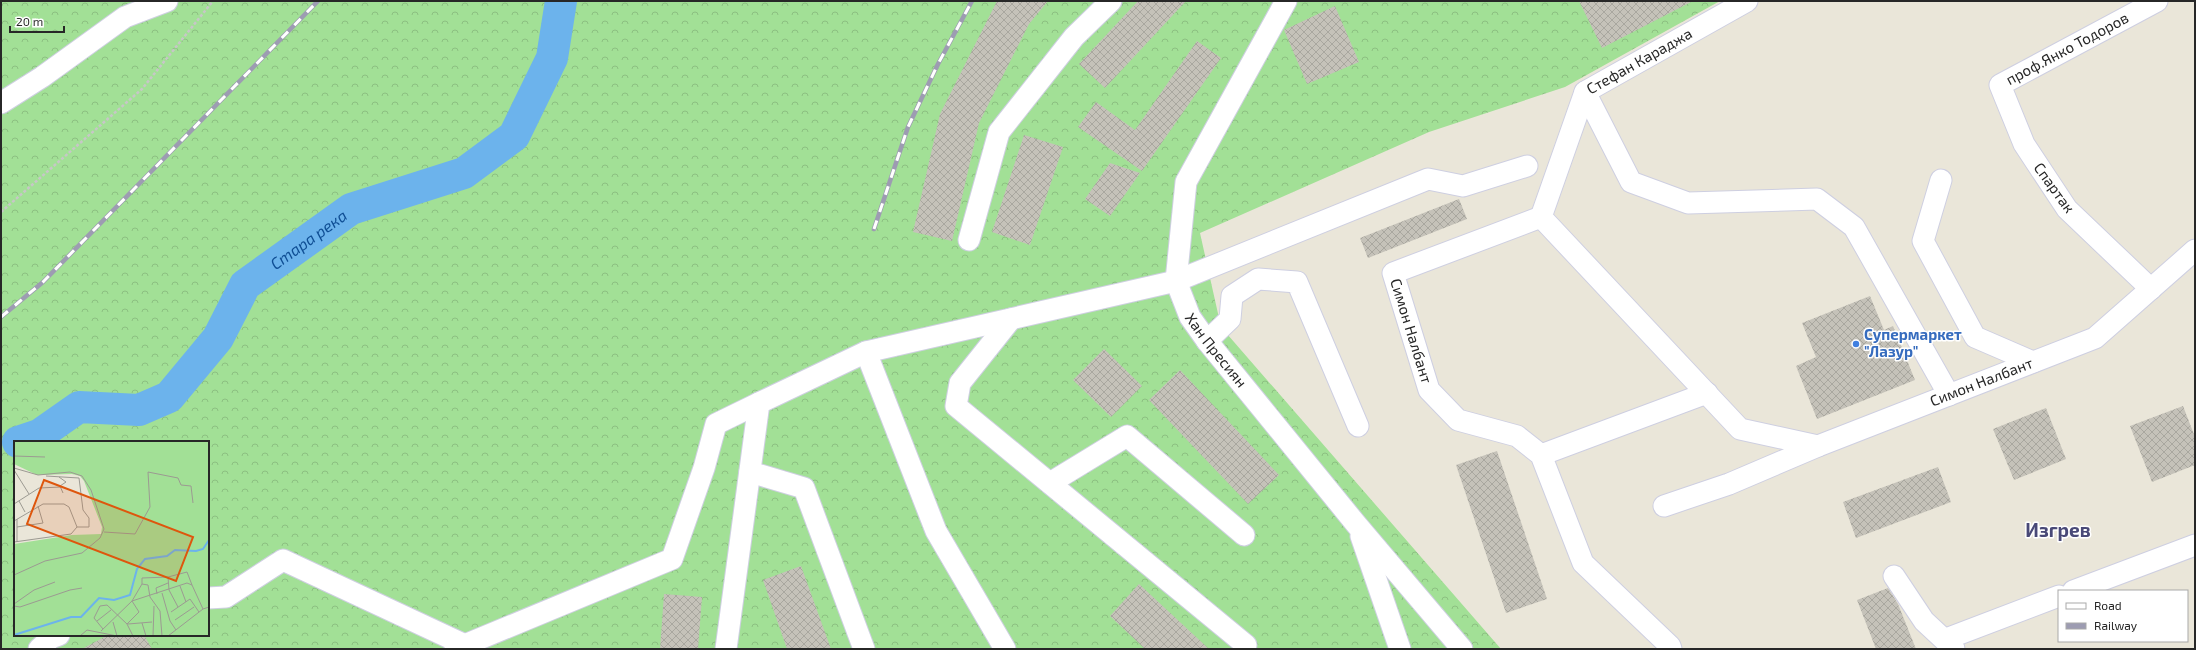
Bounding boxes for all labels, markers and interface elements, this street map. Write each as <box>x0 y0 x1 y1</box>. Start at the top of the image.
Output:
scale bar <box>10 8 64 34</box>
street label: проф.Янко Тодоров <box>2002 8 2131 88</box>
text: 20 m <box>16 14 43 28</box>
street label: Стефан Караджа <box>1583 24 1695 97</box>
street label: Спартак <box>2031 159 2079 216</box>
water label: Стара река <box>266 205 350 273</box>
street label: Симон Налбант <box>1387 276 1436 386</box>
street label: Хан Пресиян <box>1182 309 1251 391</box>
place label: Супермаркет "Лазур" <box>1864 325 1962 360</box>
marker: Супермаркет "Лазур" <box>1851 339 1861 349</box>
street label: Симон Налбант <box>1927 353 2035 410</box>
inset map <box>14 441 209 636</box>
district label: Изгрев <box>2025 518 2091 541</box>
legend <box>2058 590 2188 642</box>
text: Road <box>2094 598 2122 612</box>
text: Railway <box>2094 618 2138 632</box>

